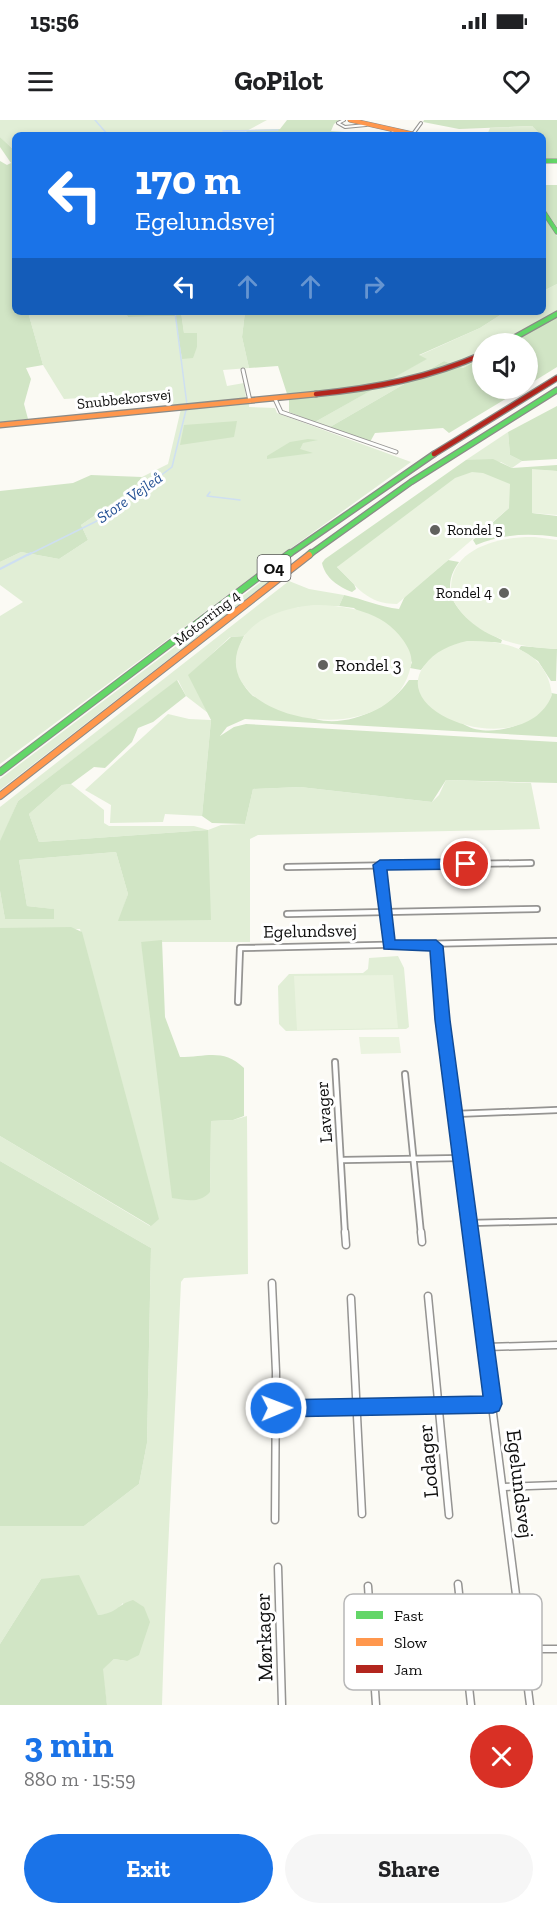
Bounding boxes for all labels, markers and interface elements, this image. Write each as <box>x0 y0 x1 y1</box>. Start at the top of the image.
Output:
text: 15:56 <box>30 8 79 35</box>
icon: menu <box>24 65 57 98</box>
text: GoPilot <box>234 65 323 97</box>
icon: heart <box>500 65 533 98</box>
text: 170 m <box>135 154 241 205</box>
icon: left <box>36 156 114 234</box>
text: Egelundsvej <box>135 205 276 237</box>
icon: left <box>168 270 201 303</box>
icon: ahead <box>231 270 264 303</box>
icon: ahead <box>294 270 327 303</box>
icon: right <box>357 270 390 303</box>
map controls <box>472 333 538 399</box>
button: sound <box>472 333 538 399</box>
street label: Snubbekorsvej <box>76 385 172 413</box>
water label: Store Vejleå <box>93 468 166 527</box>
place label: Rondel 5 <box>447 521 503 539</box>
marker: Rondel 5 <box>428 523 442 537</box>
road number: O4 <box>258 555 290 581</box>
place label: Rondel 4 <box>436 584 492 602</box>
marker: Rondel 4 <box>497 586 511 600</box>
street label: Motorring 4 <box>170 587 244 649</box>
place label: Rondel 3 <box>335 654 402 676</box>
marker: Rondel 3 <box>316 658 330 672</box>
pin <box>440 838 491 889</box>
icon: arrive <box>449 847 482 880</box>
street label: Egelundsvej <box>263 919 357 943</box>
street label: Lavager <box>311 1080 337 1144</box>
position arrow <box>244 1376 308 1440</box>
street label: Lodager <box>412 1423 443 1499</box>
street label: Egelundsvej <box>500 1428 540 1540</box>
street label: Mørkager <box>249 1592 278 1682</box>
legend <box>344 1594 542 1690</box>
text: Fast <box>394 1606 423 1625</box>
text: Slow <box>394 1633 428 1652</box>
text: Jam <box>394 1660 423 1679</box>
text: 3 min <box>24 1723 114 1766</box>
button: close <box>470 1725 533 1788</box>
text: 880 m · 15:59 <box>24 1767 136 1791</box>
button: Exit <box>24 1834 273 1903</box>
button: Share <box>285 1834 533 1903</box>

